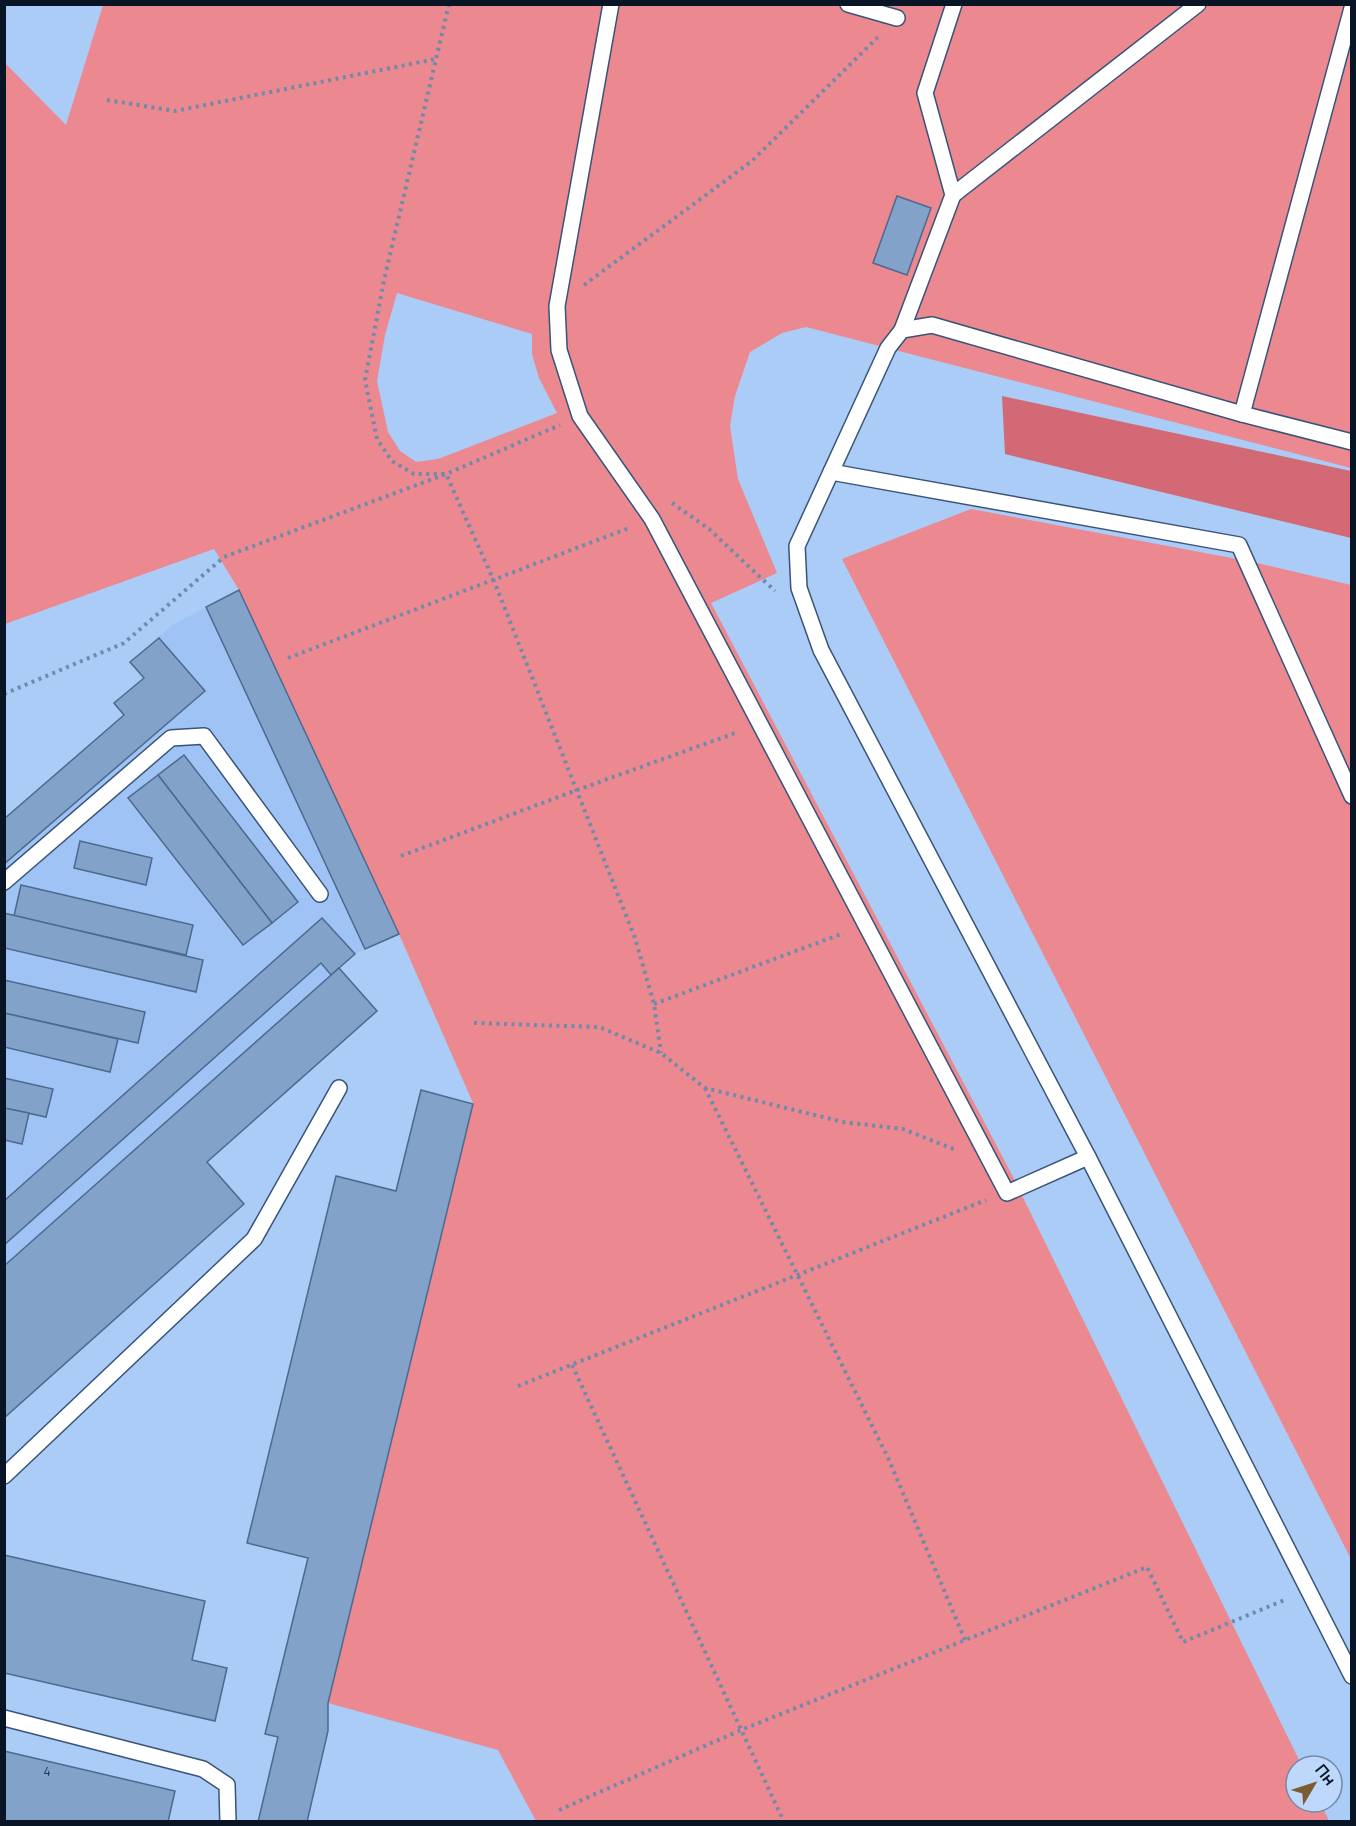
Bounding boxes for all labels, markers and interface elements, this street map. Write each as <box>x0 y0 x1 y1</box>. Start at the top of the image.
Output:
north arrow <box>1284 1754 1344 1814</box>
text: Пн <box>1310 1759 1341 1790</box>
house number: 4 <box>43 1763 51 1780</box>

